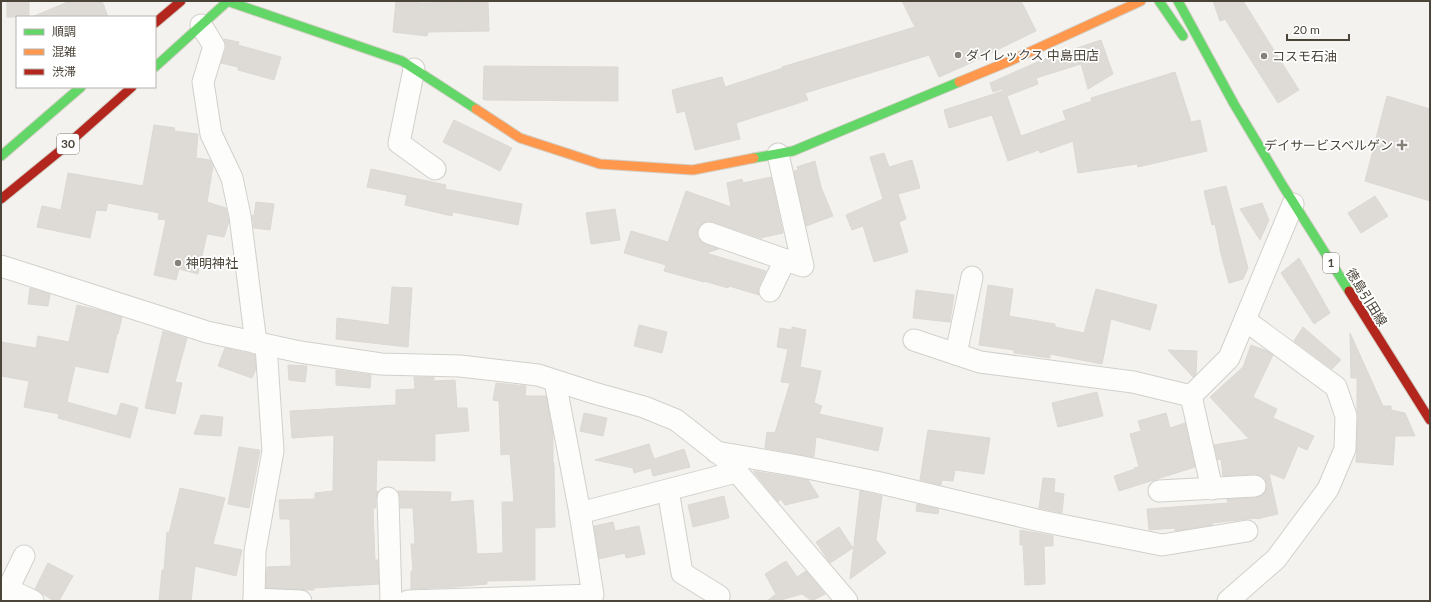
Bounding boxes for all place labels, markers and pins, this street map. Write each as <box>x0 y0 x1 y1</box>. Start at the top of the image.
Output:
place label: ダイレックス 中島田店 <box>966 47 1099 63</box>
place label: コスモ石油 <box>1272 48 1337 64</box>
marker: ダイレックス 中島田店 <box>953 50 963 60</box>
marker: コスモ石油 <box>1259 51 1269 61</box>
place label: デイサービスベルゲン <box>1264 137 1393 153</box>
marker: デイサービスベルゲン <box>1396 139 1408 151</box>
place label: 神明神社 <box>186 255 238 271</box>
marker: 神明神社 <box>173 258 183 268</box>

